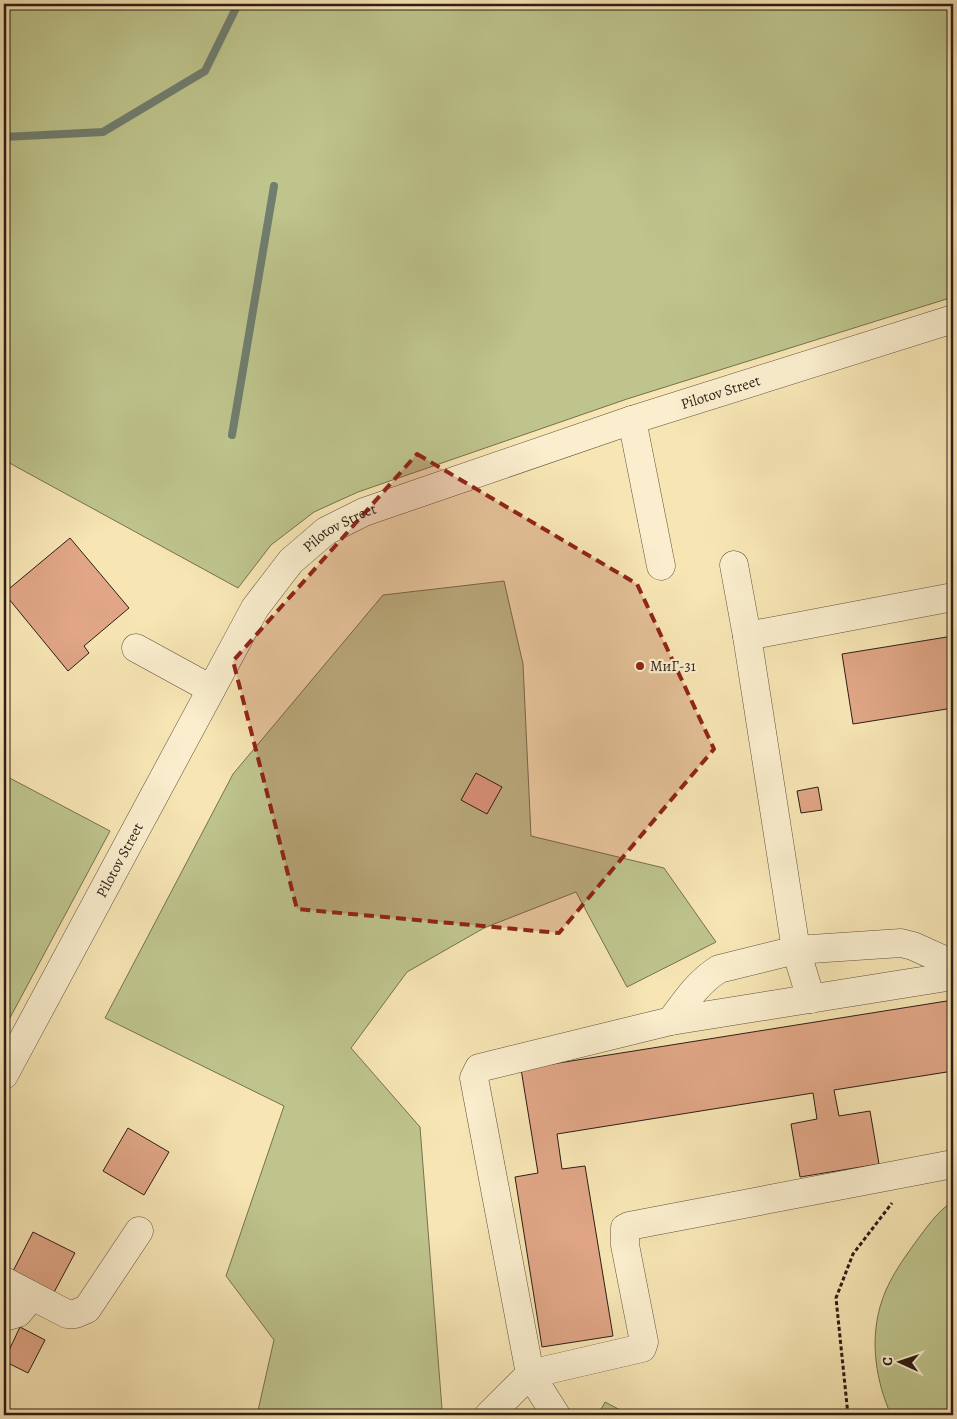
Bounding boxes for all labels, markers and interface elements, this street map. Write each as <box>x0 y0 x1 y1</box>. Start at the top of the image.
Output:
street label: Pilotov Street <box>678 370 763 414</box>
street label: Pilotov Street <box>299 499 379 557</box>
place label: МиГ-31 <box>650 656 696 676</box>
marker: МиГ-31 <box>634 660 646 672</box>
street label: Pilotov Street <box>91 819 148 901</box>
north arrow <box>874 1336 924 1386</box>
text: С <box>878 1356 897 1366</box>

